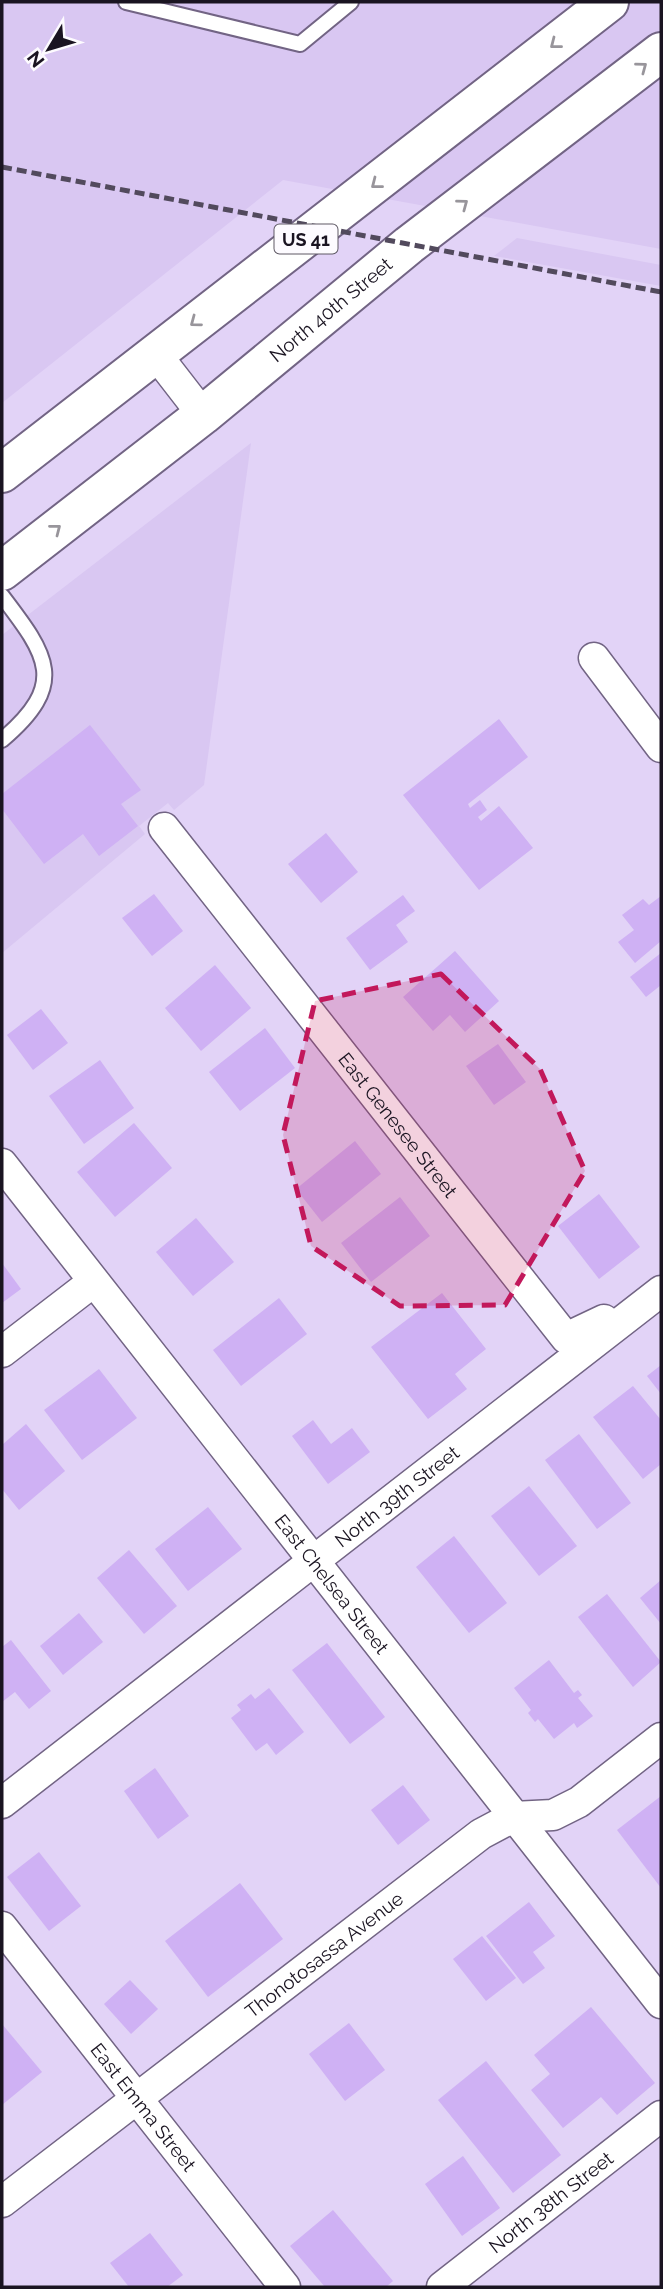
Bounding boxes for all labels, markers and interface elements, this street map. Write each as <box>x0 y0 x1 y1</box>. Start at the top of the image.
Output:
north arrow <box>14 14 84 84</box>
one-way arrow <box>551 35 563 48</box>
text: N <box>22 47 49 72</box>
one-way arrow <box>634 63 646 76</box>
one-way arrow <box>372 176 384 189</box>
one-way arrow <box>455 199 468 212</box>
road number: US 41 <box>274 225 338 254</box>
street label: North 40th Street <box>265 252 397 366</box>
one-way arrow <box>191 314 203 327</box>
one-way arrow <box>48 525 60 538</box>
street label: East Genesee Street <box>334 1048 462 1202</box>
street label: North 39th Street <box>330 1441 464 1551</box>
street label: East Chelsea Street <box>270 1510 394 1658</box>
street label: Thonotosassa Avenue <box>241 1887 407 2022</box>
street label: East Emma Street <box>86 2039 201 2176</box>
street label: North 38th Street <box>484 2146 618 2257</box>

